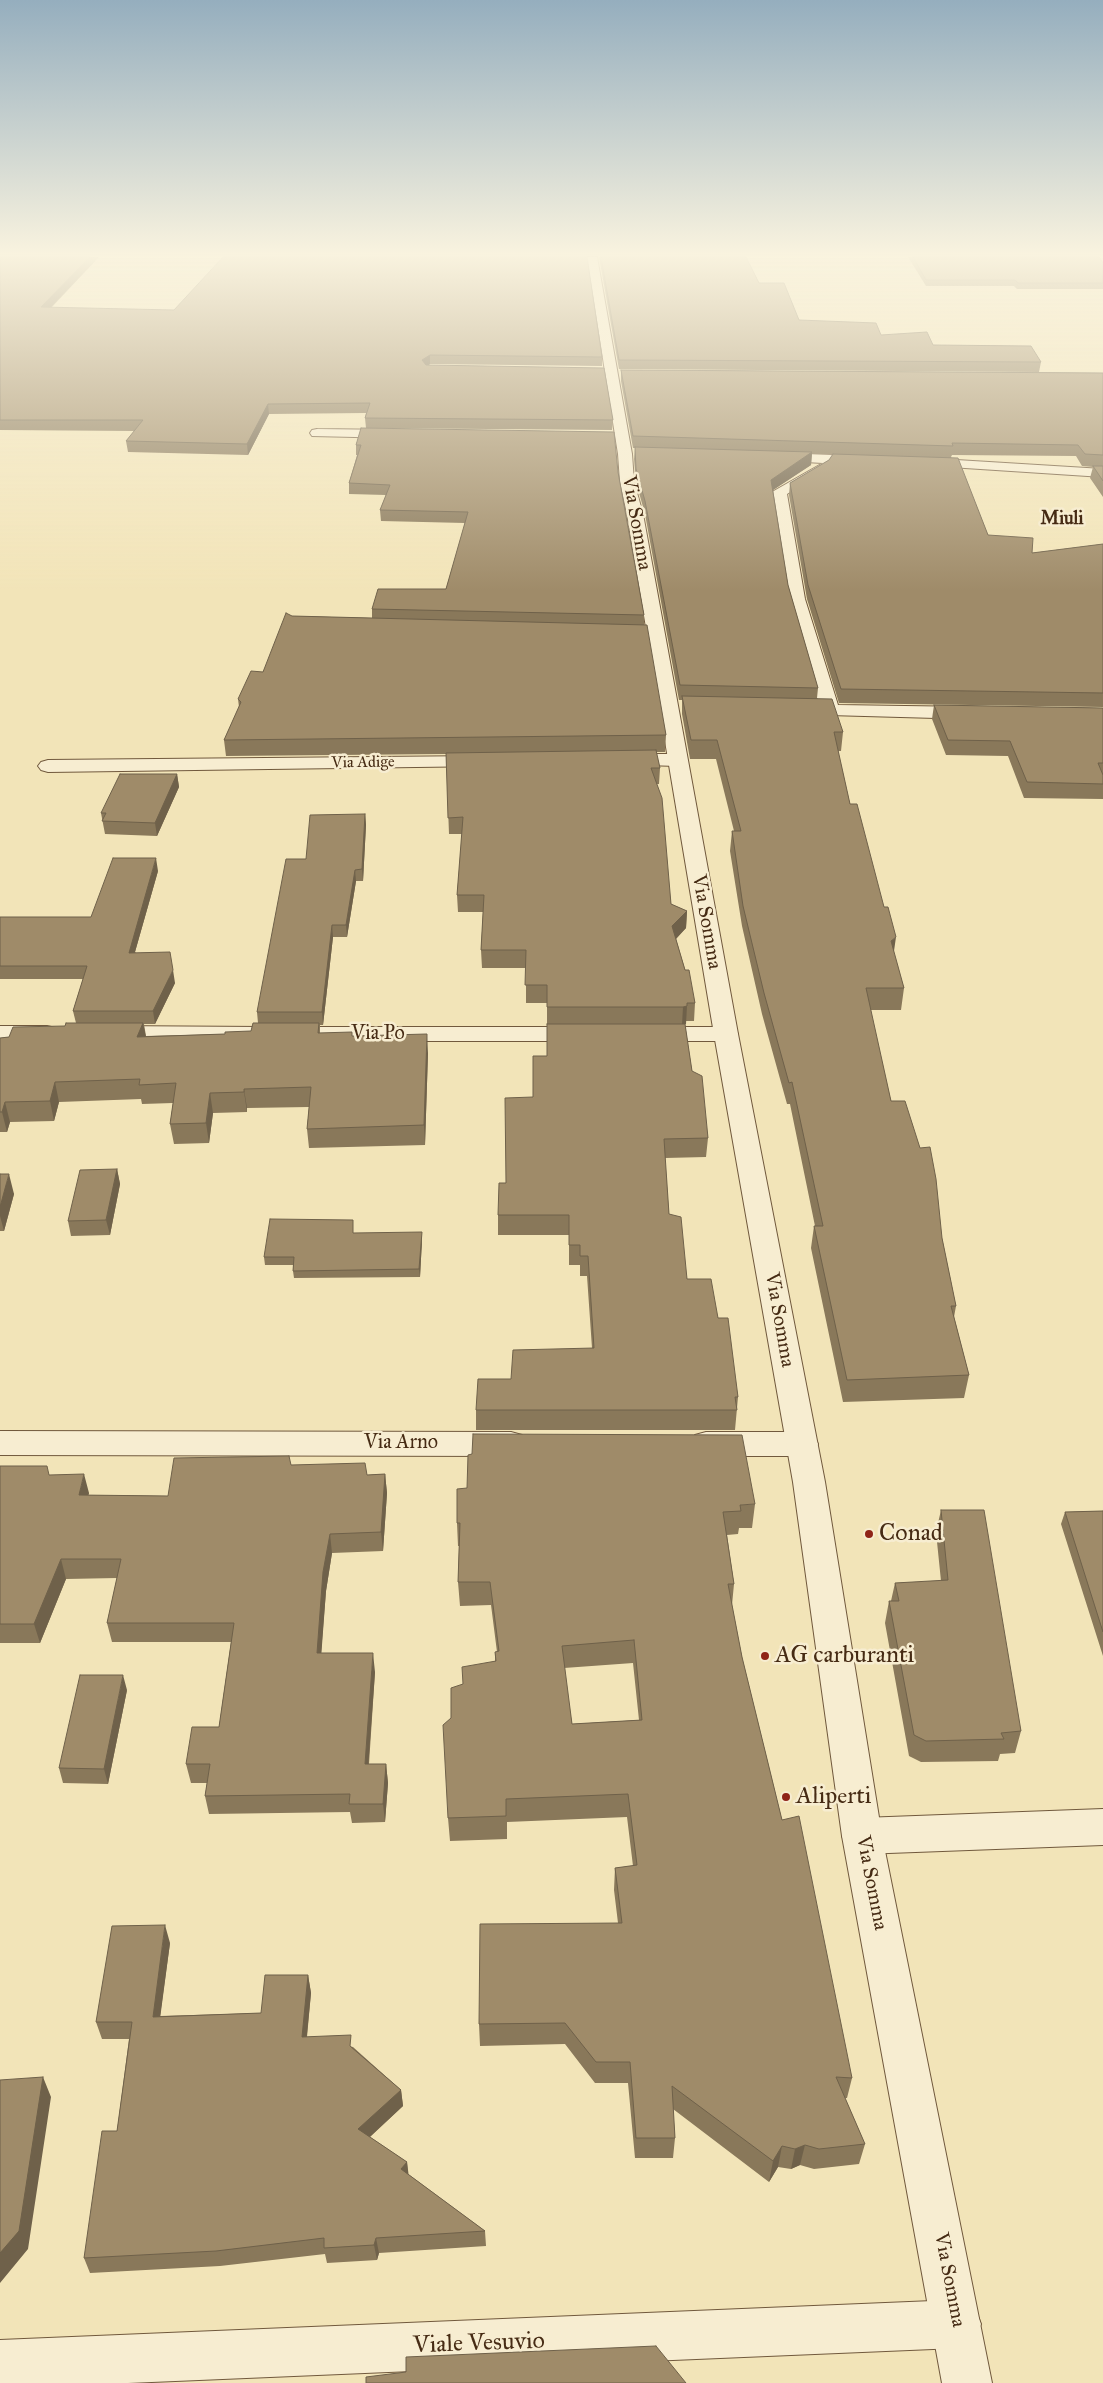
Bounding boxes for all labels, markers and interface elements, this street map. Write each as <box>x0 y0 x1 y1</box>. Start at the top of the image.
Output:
street label: Via Somma <box>616 474 656 572</box>
district label: Miuli <box>1041 509 1083 531</box>
street label: Via Adige <box>331 753 395 773</box>
street label: Via Somma <box>686 873 726 971</box>
street label: Via Po <box>351 1022 405 1046</box>
street label: Via Somma <box>759 1271 799 1369</box>
street label: Via Arno <box>364 1431 438 1455</box>
place label: Conad <box>879 1520 943 1548</box>
marker: Conad <box>863 1528 875 1540</box>
place label: AG carburanti <box>775 1642 914 1670</box>
marker: AG carburanti <box>759 1650 771 1662</box>
place label: Aliperti <box>796 1783 871 1811</box>
marker: Aliperti <box>780 1791 792 1803</box>
street label: Via Somma <box>850 1834 892 1932</box>
street label: Via Somma <box>928 2231 970 2329</box>
street label: Viale Vesuvio <box>413 2327 545 2361</box>

